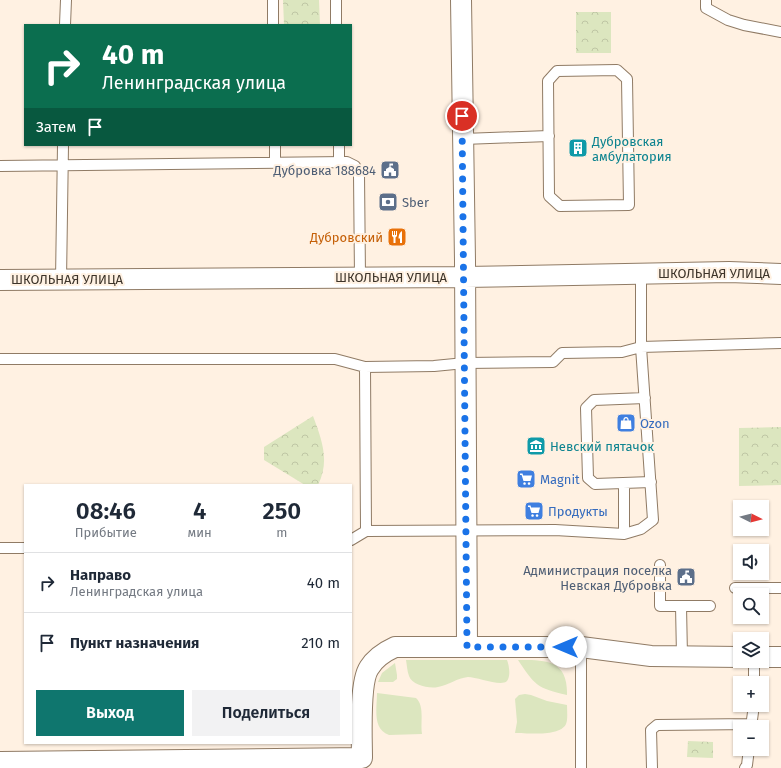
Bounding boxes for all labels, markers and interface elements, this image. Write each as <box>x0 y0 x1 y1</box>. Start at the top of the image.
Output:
text: 40 m <box>102 38 165 71</box>
icon: right <box>36 40 88 92</box>
text: Ленинградская улица <box>102 72 286 94</box>
pin <box>445 99 479 133</box>
icon: arrive <box>451 105 473 127</box>
icon: arrive <box>84 116 106 138</box>
text: Затем <box>36 118 76 136</box>
place label: Дубровская амбулатория <box>591 134 672 164</box>
building icon: Дубровская амбулатория <box>567 137 589 159</box>
public building icon: Дубровка 188684 <box>379 159 401 181</box>
place label: Дубровка 188684 <box>273 163 376 178</box>
bank icon: Sber <box>377 191 399 213</box>
place label: Sber <box>402 195 429 210</box>
restaurant icon: Дубровский <box>386 226 408 248</box>
place label: Дубровский <box>309 230 383 245</box>
street label: ШКОЛЬНАЯ УЛИЦА <box>658 266 771 281</box>
street label: ШКОЛЬНАЯ УЛИЦА <box>335 270 448 285</box>
street label: ШКОЛЬНАЯ УЛИЦА <box>11 272 124 287</box>
shop icon: Ozon <box>615 412 637 434</box>
place label: Ozon <box>640 416 670 431</box>
museum icon: Невский пятачок <box>525 435 547 457</box>
place label: Невский пятачок <box>550 439 654 454</box>
supermarket icon: Magnit <box>515 468 537 490</box>
place label: Magnit <box>540 472 580 487</box>
text: 08:46 <box>76 497 136 525</box>
text: 4 <box>193 497 206 525</box>
text: 250 <box>262 497 301 525</box>
supermarket icon: Продукты <box>523 500 545 522</box>
north arrow <box>733 500 769 536</box>
map controls <box>733 500 769 756</box>
place label: Продукты <box>548 504 608 519</box>
text: Прибытие <box>75 525 137 540</box>
text: мин <box>188 525 212 540</box>
text: m <box>276 525 287 540</box>
button: sound <box>733 544 769 580</box>
place label: Администрация поселка Невская Дубровка <box>523 563 672 593</box>
text: Направо <box>70 566 131 584</box>
public building icon: Администрация поселка Невская Дубровка <box>675 566 697 588</box>
icon: right <box>36 572 58 594</box>
text: 40 m <box>307 574 340 592</box>
text: Ленинградская улица <box>70 584 203 599</box>
button: search <box>733 588 769 624</box>
position arrow <box>545 626 587 668</box>
icon: arrive <box>36 632 58 654</box>
button: layers <box>733 632 769 668</box>
text: Пункт назначения <box>70 634 199 652</box>
text: 210 m <box>301 634 340 652</box>
button: + <box>733 676 769 712</box>
button: Выход <box>36 690 184 736</box>
button: Поделиться <box>192 690 340 736</box>
button: − <box>733 720 769 756</box>

